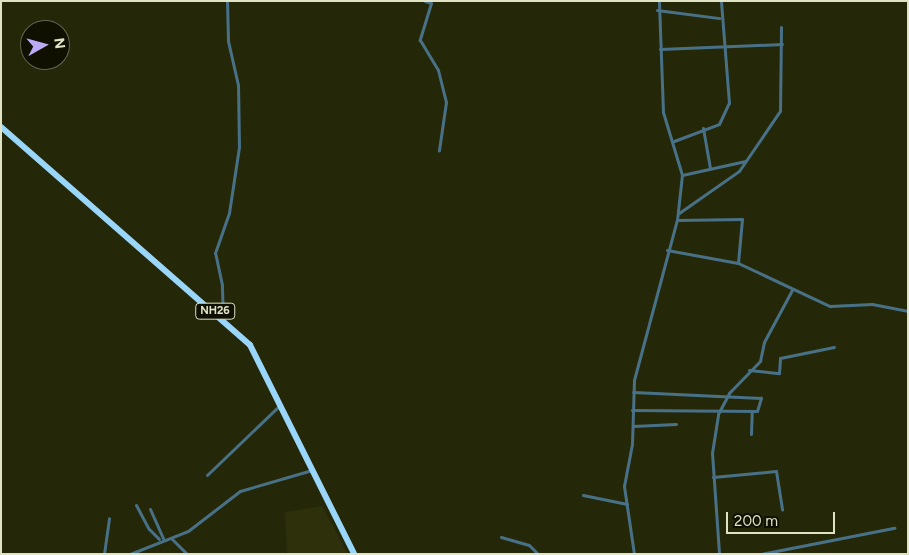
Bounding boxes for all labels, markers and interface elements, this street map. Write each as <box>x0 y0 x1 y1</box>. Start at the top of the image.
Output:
north arrow <box>20 20 70 70</box>
text: N <box>50 37 68 50</box>
road number: NH26 <box>195 302 235 320</box>
scale bar <box>729 502 838 534</box>
text: 200 m <box>734 512 778 530</box>

